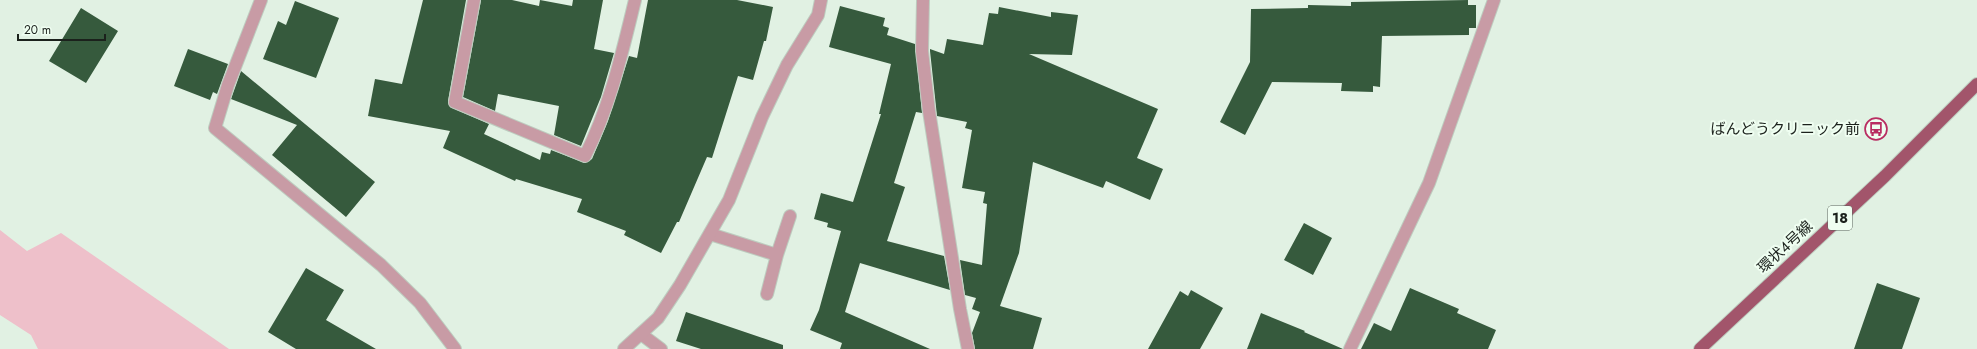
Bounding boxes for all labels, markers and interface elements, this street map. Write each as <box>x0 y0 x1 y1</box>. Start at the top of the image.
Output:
scale bar <box>18 16 105 42</box>
text: 20 m <box>24 21 51 39</box>
bus stop icon: ばんどうクリニック前 <box>1863 116 1889 142</box>
place label: ばんどうクリニック前 <box>1710 118 1860 140</box>
road number: 18 <box>1828 206 1852 230</box>
street label: 環状4号線 <box>1752 216 1818 278</box>

